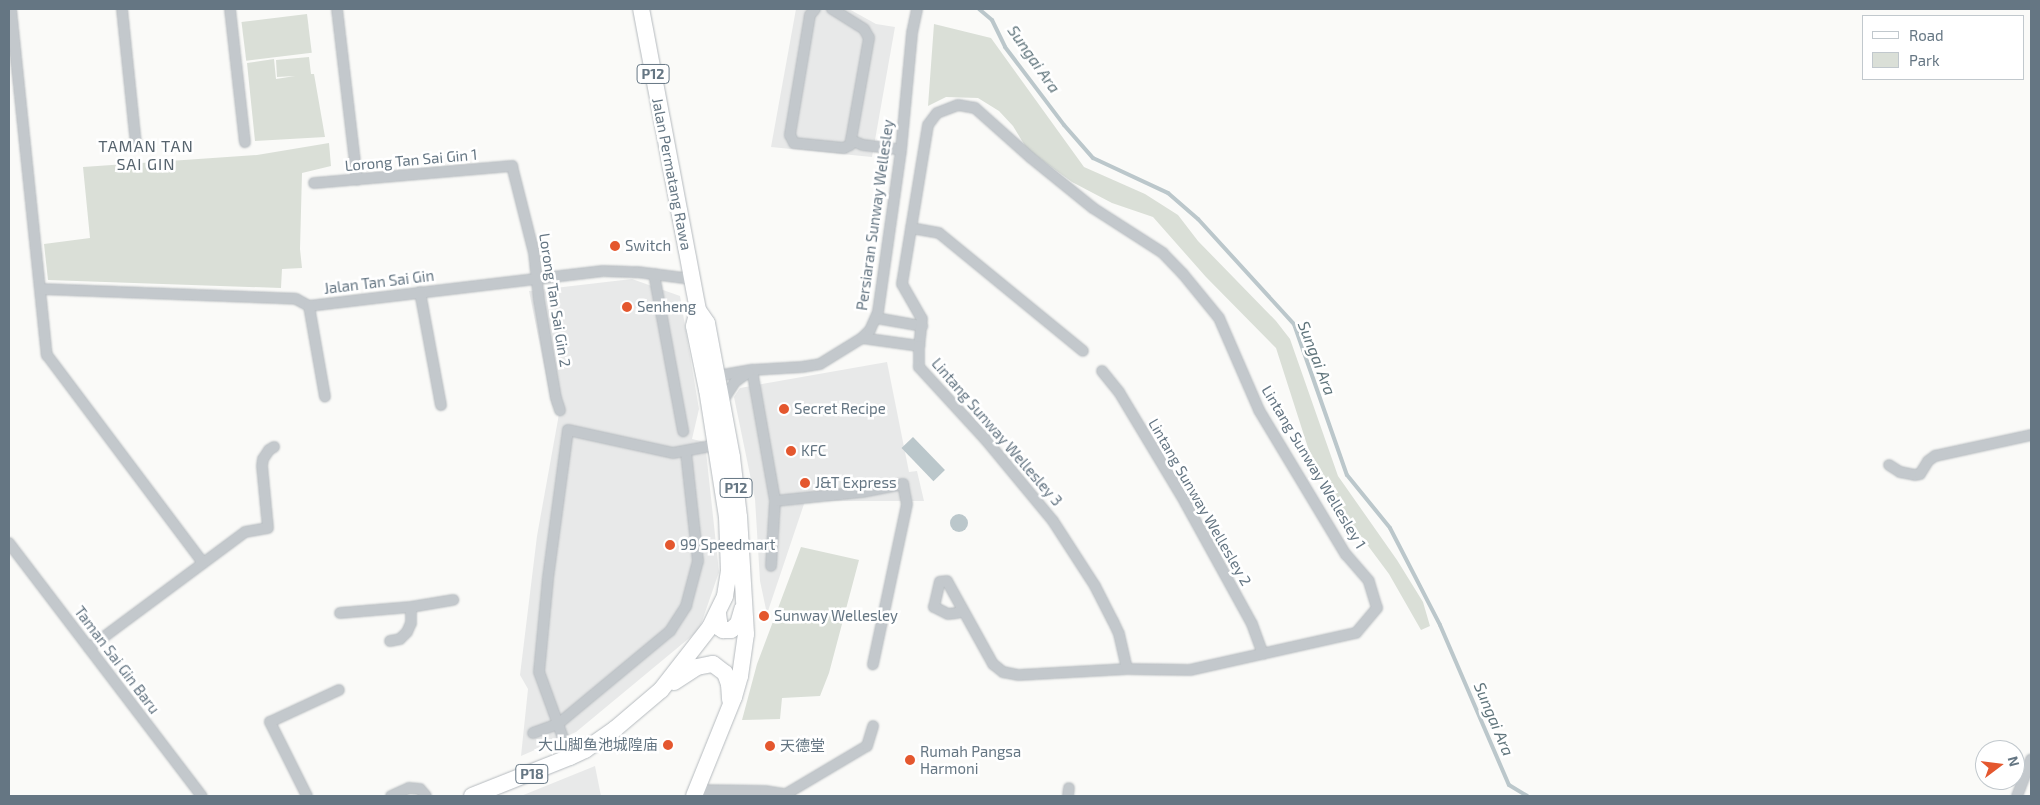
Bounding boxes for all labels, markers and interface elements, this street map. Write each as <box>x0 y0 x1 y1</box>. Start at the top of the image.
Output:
legend <box>1862 15 2025 80</box>
water label: Sungai Ara <box>1004 21 1064 97</box>
text: Road <box>1909 26 1944 44</box>
text: Park <box>1909 51 1940 69</box>
road number: P12 <box>636 62 670 86</box>
street label: Jalan Permatang Rawa <box>648 96 696 252</box>
street label: Persiaran Sunway Wellesley <box>853 118 897 312</box>
district label: TAMAN TAN SAI GIN <box>97 136 195 174</box>
street label: Lorong Tan Sai Gin 1 <box>344 145 478 175</box>
street label: Lorong Tan Sai Gin 2 <box>535 231 575 369</box>
place label: Switch <box>625 237 671 255</box>
marker: Switch <box>609 240 621 252</box>
street label: Jalan Tan Sai Gin <box>323 266 435 298</box>
place label: Senheng <box>637 298 696 316</box>
marker: Senheng <box>621 301 633 313</box>
water label: Sungai Ara <box>1294 318 1340 398</box>
street label: Lintang Sunway Wellesley 3 <box>928 354 1066 510</box>
street label: Lintang Sunway Wellesley 1 <box>1258 382 1370 552</box>
place label: Secret Recipe <box>794 400 886 418</box>
marker: Secret Recipe <box>778 403 790 415</box>
street label: Lintang Sunway Wellesley 2 <box>1145 415 1255 589</box>
place label: KFC <box>801 442 826 460</box>
marker: KFC <box>785 445 797 457</box>
place label: J&T Express <box>815 474 897 492</box>
road number: P12 <box>718 476 754 499</box>
marker: J&T Express <box>799 477 811 489</box>
place label: 99 Speedmart <box>680 536 775 554</box>
marker: 99 Speedmart <box>664 539 676 551</box>
street label: Taman Sai Gin Baru <box>71 603 163 717</box>
place label: Sunway Wellesley <box>774 607 898 625</box>
marker: Sunway Wellesley <box>758 610 770 622</box>
water label: Sungai Ara <box>1470 679 1518 759</box>
place label: 大山脚鱼池城隍庙 <box>538 736 658 754</box>
place label: 天德堂 <box>780 737 825 755</box>
marker: 大山脚鱼池城隍庙 <box>662 739 674 751</box>
marker: 天德堂 <box>764 740 776 752</box>
north arrow <box>1975 740 2025 790</box>
place label: Rumah Pangsa Harmoni <box>920 742 1021 777</box>
marker: Rumah Pangsa Harmoni <box>904 754 916 766</box>
text: N <box>2004 754 2024 768</box>
road number: P18 <box>514 762 550 786</box>

